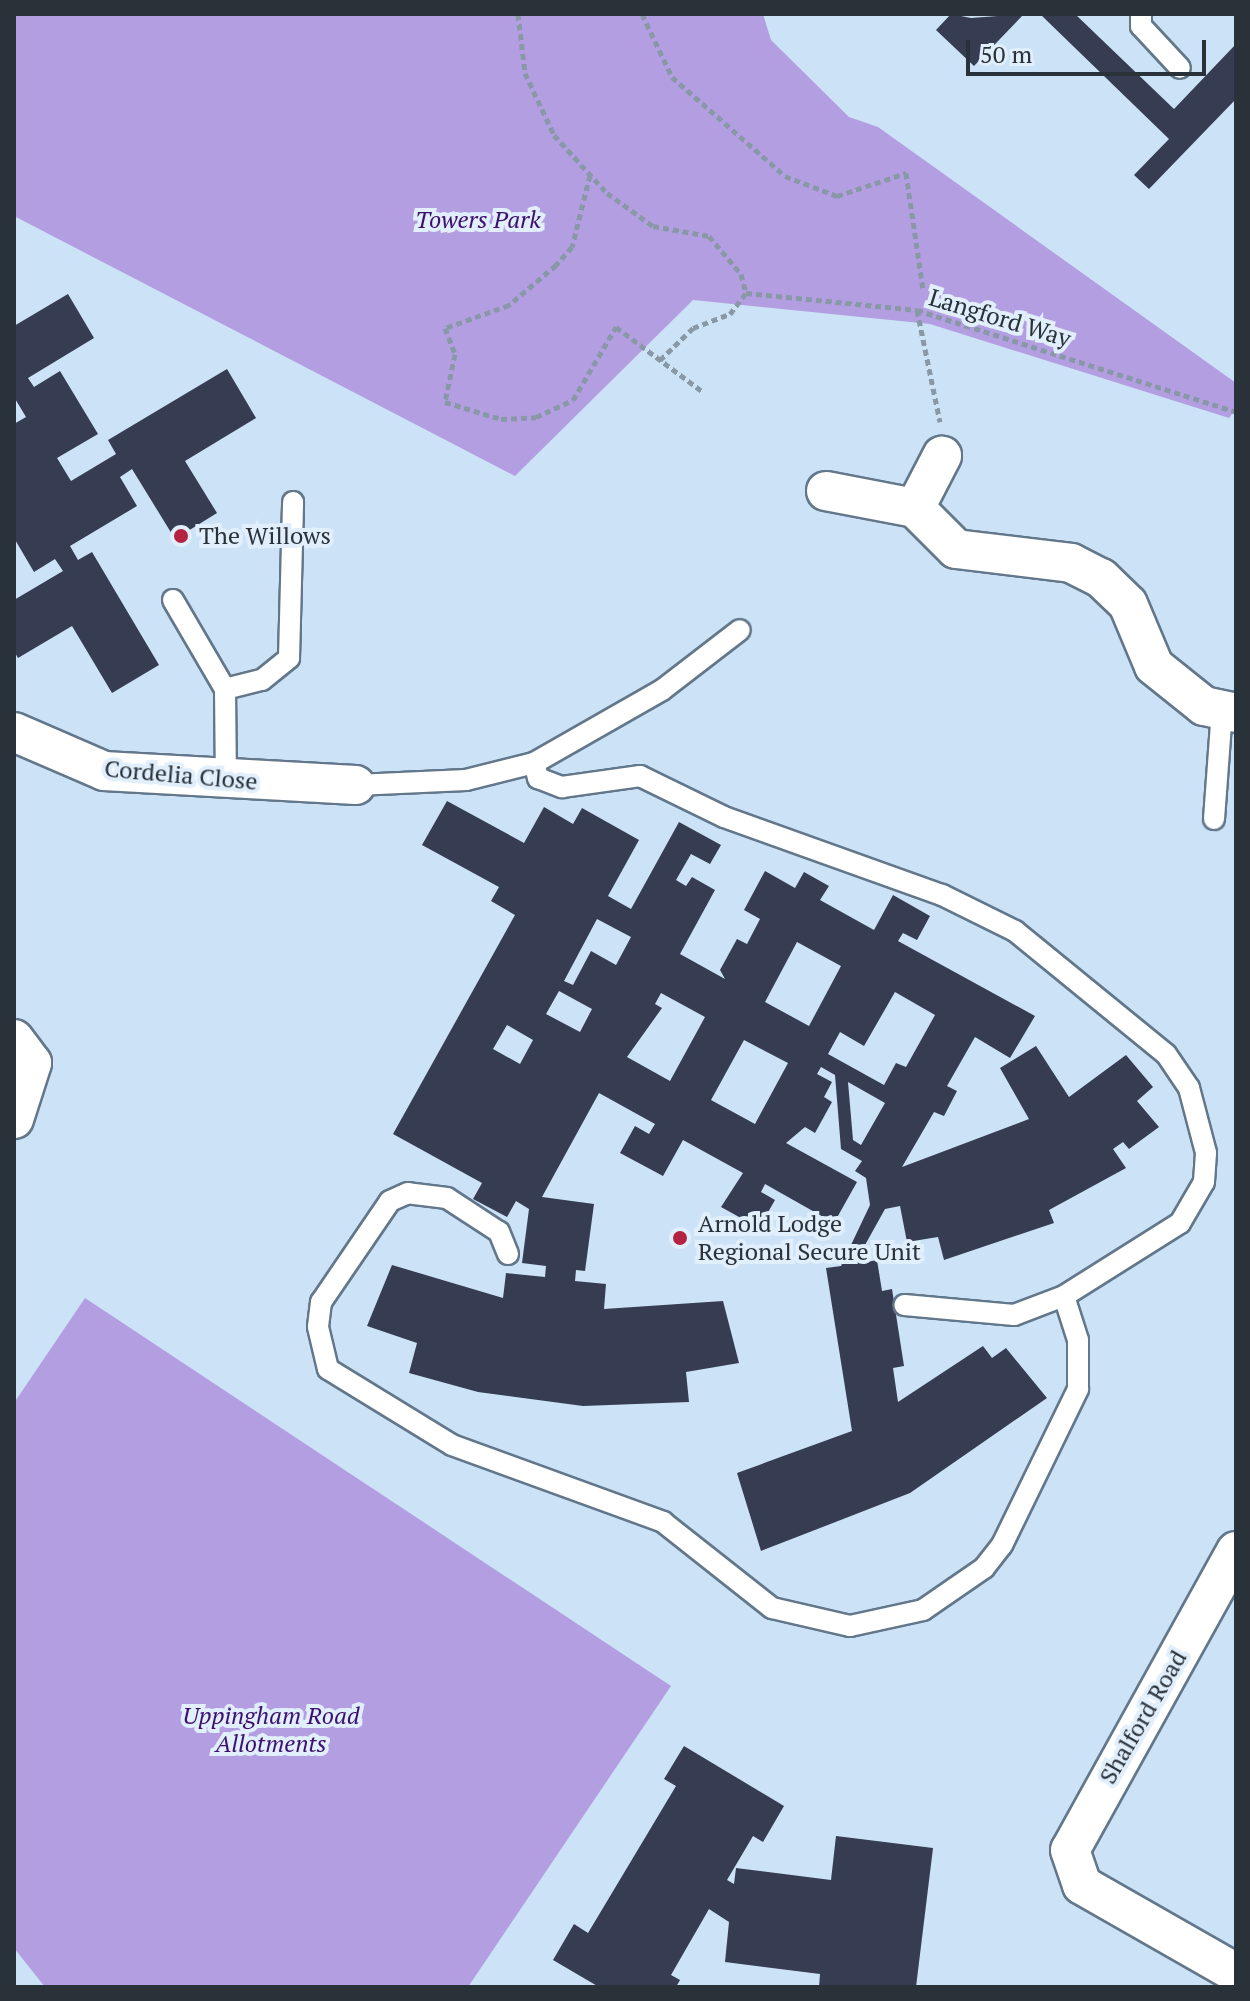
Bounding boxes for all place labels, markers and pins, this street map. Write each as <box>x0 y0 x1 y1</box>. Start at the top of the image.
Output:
place label: The Willows <box>199 522 331 550</box>
marker: The Willows <box>170 525 192 547</box>
place label: Arnold Lodge Regional Secure Unit <box>698 1210 921 1266</box>
marker: Arnold Lodge Regional Secure Unit <box>669 1227 691 1249</box>

